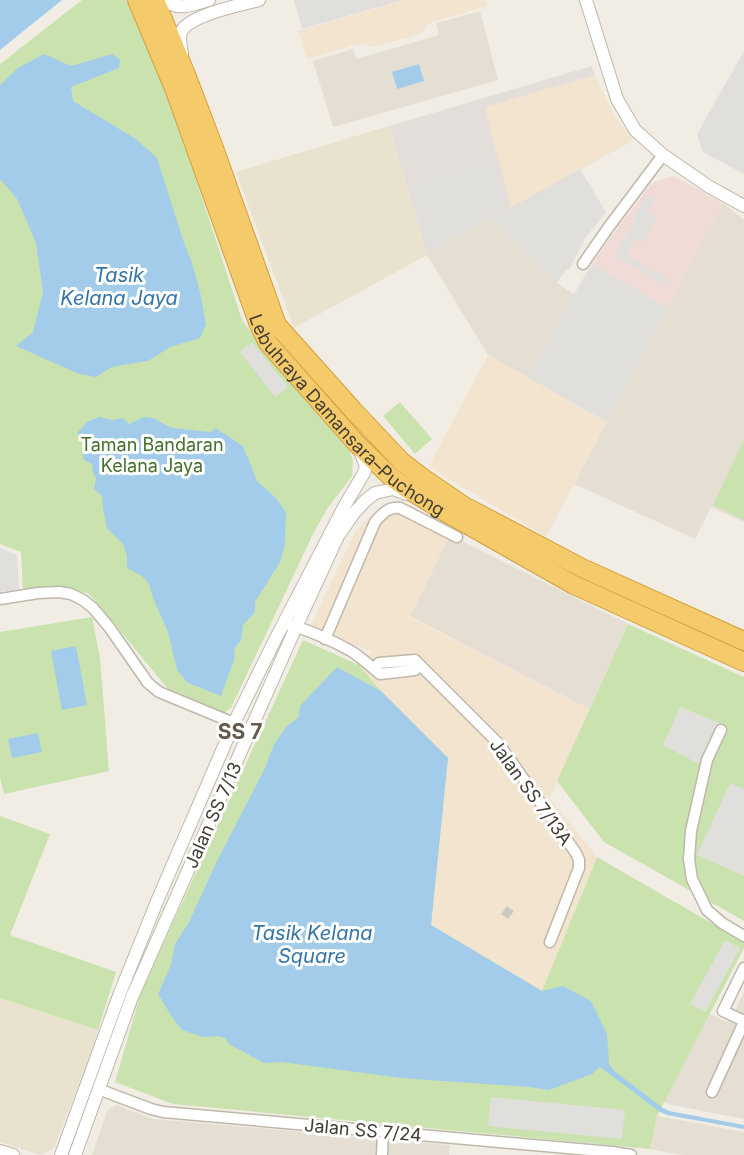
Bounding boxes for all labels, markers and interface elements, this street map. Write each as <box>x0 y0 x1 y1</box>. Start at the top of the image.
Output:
water label: Tasik Kelana Jaya <box>60 263 178 310</box>
street label: Lebuhraya Damansara–Puchong <box>245 311 449 520</box>
park label: Taman Bandaran Kelana Jaya <box>80 434 224 476</box>
district label: SS 7 <box>218 719 262 744</box>
street label: Jalan SS 7/13A <box>485 735 577 849</box>
street label: Jalan SS 7/13 <box>180 759 246 871</box>
water label: Tasik Kelana Square <box>251 921 373 968</box>
street label: Jalan SS 7/24 <box>303 1114 423 1146</box>

